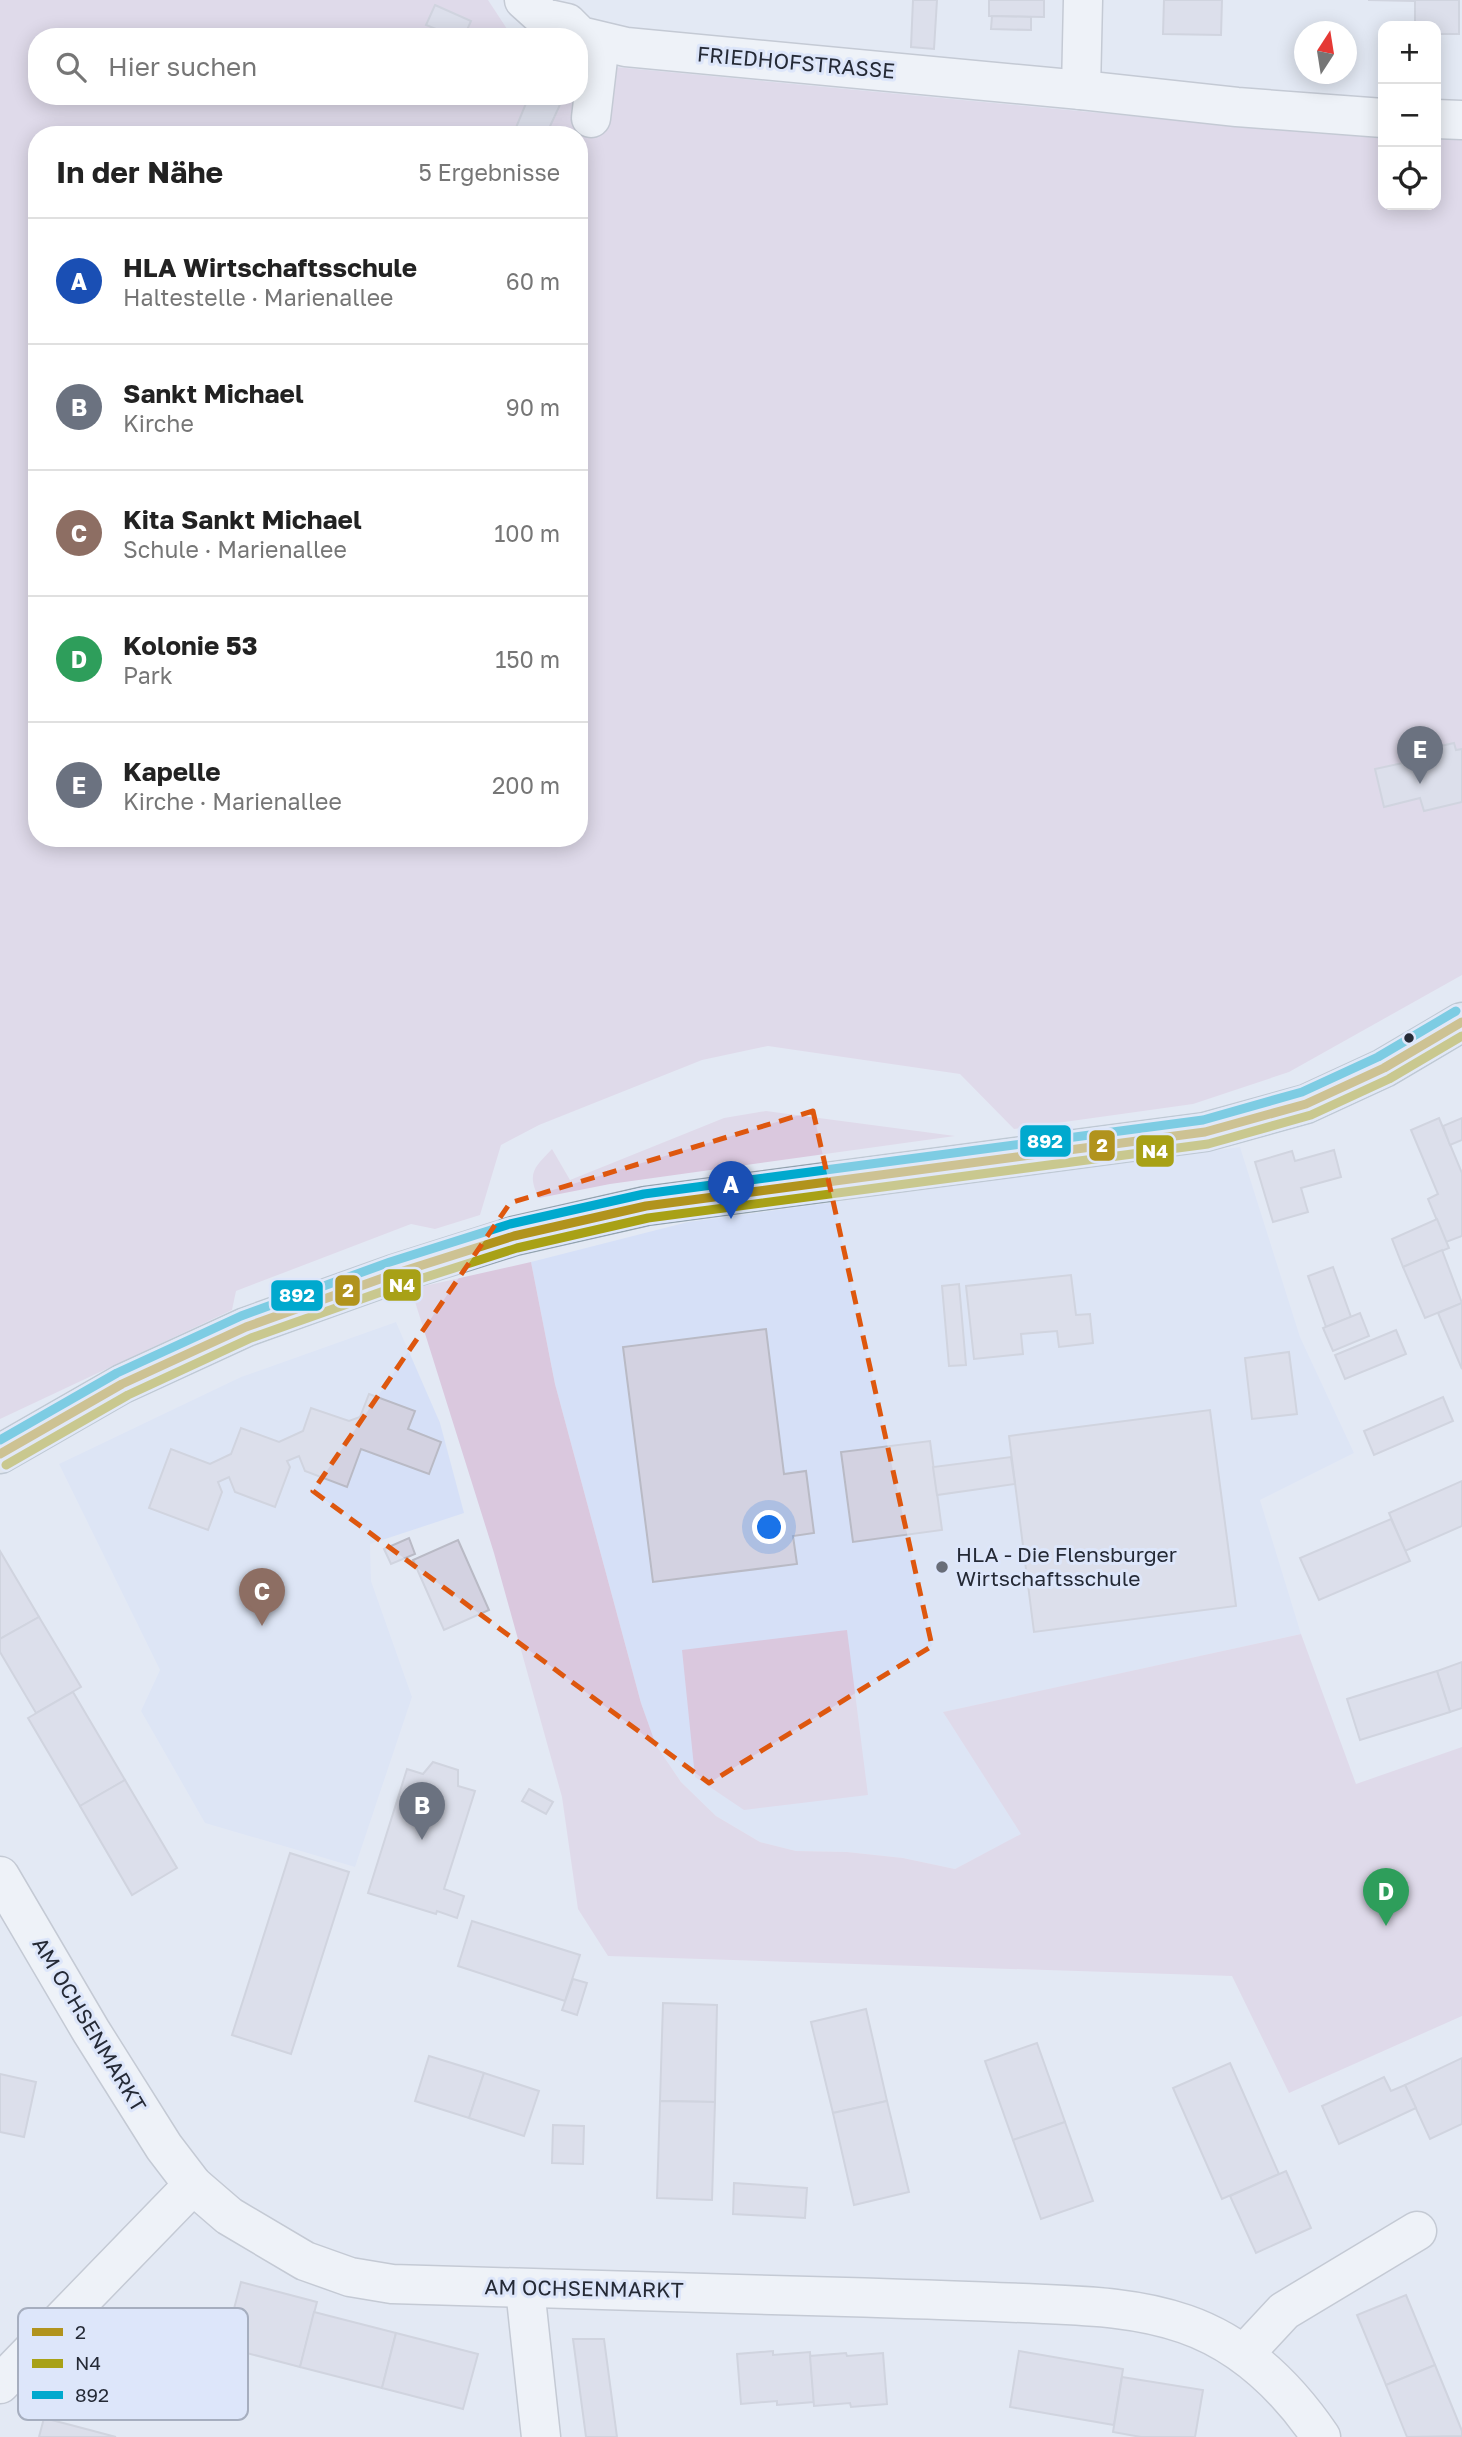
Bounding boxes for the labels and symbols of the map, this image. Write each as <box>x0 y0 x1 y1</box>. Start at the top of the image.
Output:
north arrow <box>1294 21 1357 84</box>
street label: FRIEDHOFSTRASSE <box>696 40 896 84</box>
pin: E <box>1397 726 1443 784</box>
unlabelled marker <box>1402 1031 1416 1045</box>
line badge: 892 <box>1019 1124 1072 1158</box>
text: 892 <box>1027 1129 1063 1152</box>
line badge: 2 <box>1088 1129 1116 1162</box>
text: 2 <box>1096 1133 1108 1156</box>
line badge: N4 <box>1135 1134 1175 1168</box>
text: N4 <box>1142 1139 1168 1162</box>
pin: A <box>708 1161 754 1219</box>
line badge: N4 <box>382 1268 422 1302</box>
text: N4 <box>389 1273 415 1296</box>
line badge: 2 <box>334 1274 361 1307</box>
text: 2 <box>342 1278 354 1301</box>
line badge: 892 <box>270 1279 324 1312</box>
text: 892 <box>279 1283 315 1306</box>
your location <box>752 1510 786 1544</box>
place label: HLA - Die Flensburger Wirtschaftsschule <box>956 1541 1177 1591</box>
marker: HLA - Die Flensburger Wirtschaftsschule <box>934 1559 950 1575</box>
pin: C <box>239 1568 285 1626</box>
pin: B <box>399 1782 445 1840</box>
pin: D <box>1363 1868 1409 1926</box>
street label: AM OCHSENMARKT <box>27 1932 152 2117</box>
street label: AM OCHSENMARKT <box>484 2273 684 2303</box>
legend <box>18 2308 248 2420</box>
text: 2 <box>75 2320 86 2343</box>
text: N4 <box>75 2351 101 2374</box>
text: 892 <box>75 2383 109 2406</box>

